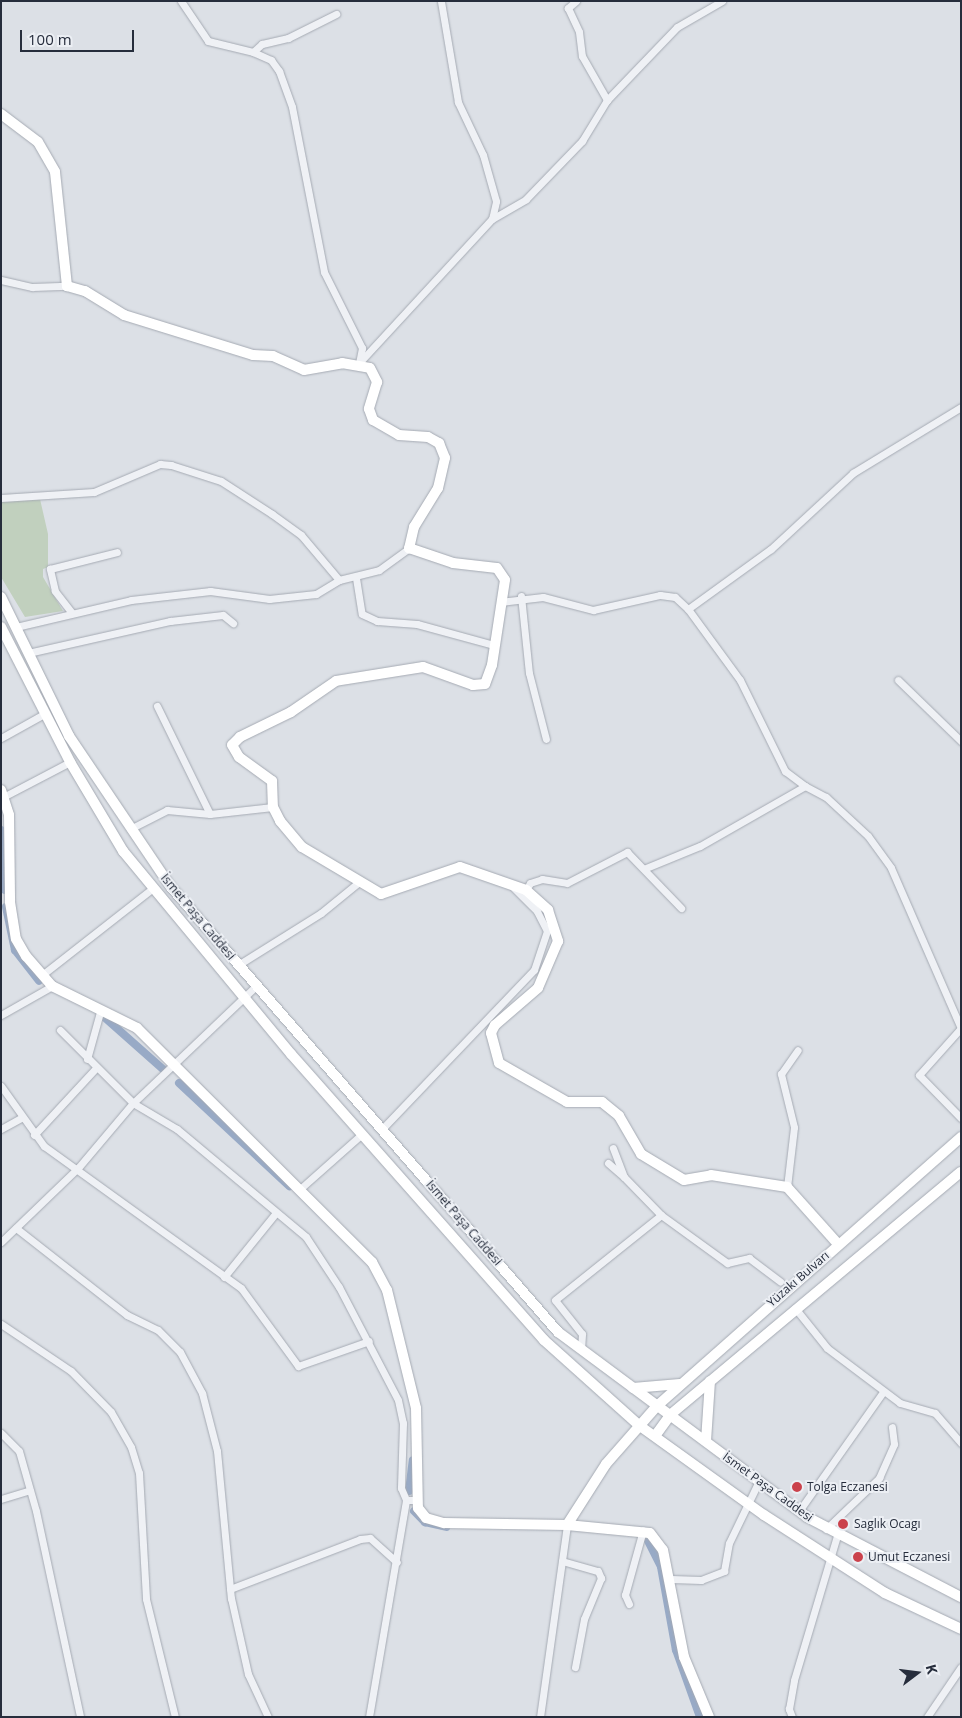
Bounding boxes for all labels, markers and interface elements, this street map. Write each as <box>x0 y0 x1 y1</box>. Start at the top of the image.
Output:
scale bar <box>22 20 136 52</box>
text: 100 m <box>28 29 72 49</box>
street label: İsmet Paşa Caddesi <box>158 871 238 963</box>
street label: İsmet Paşa Caddesi <box>423 1177 505 1269</box>
street label: Yüzakı Bulvarı <box>764 1248 832 1310</box>
street label: İsmet Paşa Caddesi <box>720 1449 816 1525</box>
place label: Tolga Eczanesi <box>807 1480 888 1494</box>
marker: Tolga Eczanesi <box>791 1481 803 1493</box>
marker: Saglık Ocagı <box>836 1517 850 1531</box>
place label: Saglık Ocagı <box>854 1517 921 1531</box>
place label: Umut Eczanesi <box>868 1550 950 1564</box>
marker: Umut Eczanesi <box>852 1551 864 1563</box>
north arrow <box>892 1648 942 1698</box>
text: K <box>922 1662 942 1676</box>

